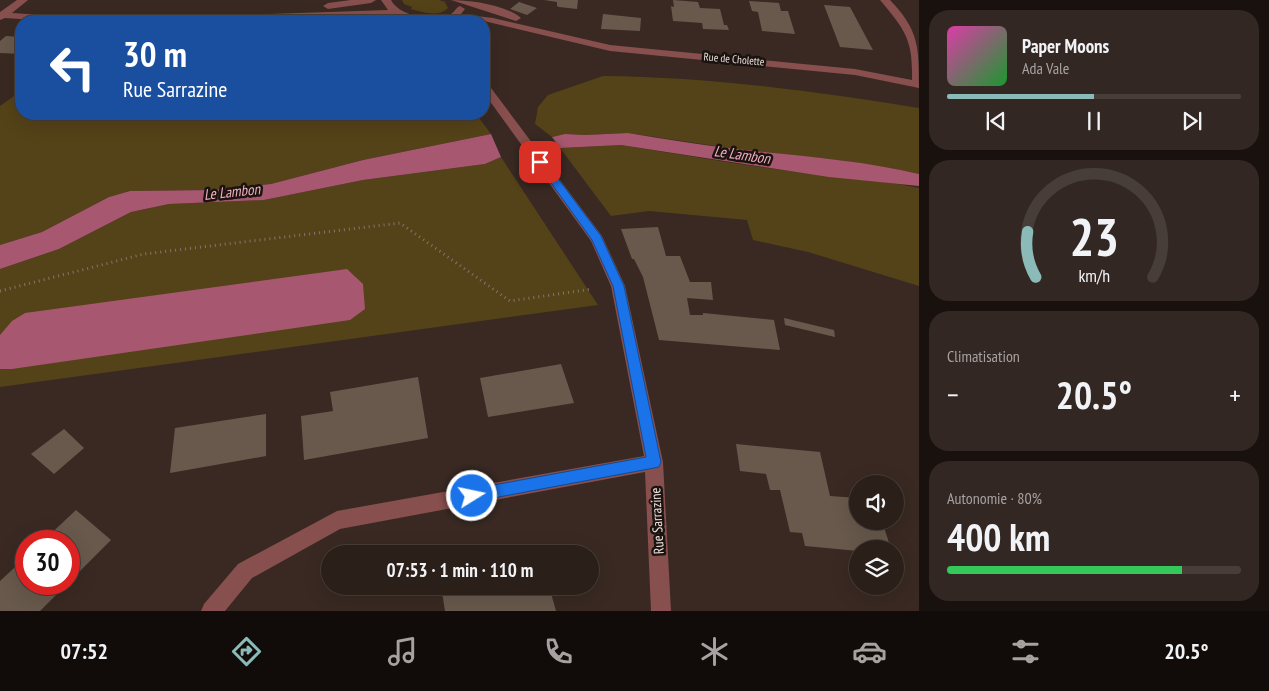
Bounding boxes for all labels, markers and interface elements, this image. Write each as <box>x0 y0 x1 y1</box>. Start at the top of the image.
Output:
text: 30 m <box>123 31 187 77</box>
text: Paper Moons <box>1022 34 1109 58</box>
icon: left <box>40 35 105 100</box>
street label: Rue de Cholette <box>703 49 765 69</box>
text: Ada Vale <box>1022 58 1069 78</box>
text: Rue Sarrazine <box>123 75 227 103</box>
icon: previous <box>982 107 1010 135</box>
icon: pause <box>1080 107 1108 135</box>
icon: next <box>1178 107 1206 135</box>
pin <box>519 141 561 183</box>
water label: Le Lambon <box>713 141 773 168</box>
icon: arrive <box>526 148 554 176</box>
water label: Le Lambon <box>203 179 262 204</box>
text: 23 <box>1069 203 1119 270</box>
text: km/h <box>1078 264 1110 287</box>
text: Climatisation <box>947 346 1020 366</box>
text: 20.5° <box>1056 370 1132 419</box>
text: − <box>947 376 959 413</box>
text: + <box>1229 376 1241 413</box>
position arrow <box>445 469 497 521</box>
map controls <box>849 475 904 595</box>
button: sound <box>849 475 904 530</box>
street label: Rue Sarrazine <box>646 487 668 555</box>
text: Autonomie · 80% <box>947 488 1042 508</box>
text: 400 km <box>947 512 1050 561</box>
speed limit sign: 30 <box>15 530 80 595</box>
button: layers <box>849 540 904 595</box>
text: 07:53 · 1 min · 110 m <box>387 558 533 582</box>
icon: directions <box>229 634 264 669</box>
icon: music <box>385 634 420 669</box>
icon: phone <box>541 634 576 669</box>
icon: climate <box>697 634 732 669</box>
icon: car <box>852 634 887 669</box>
icon: filters <box>1008 634 1043 669</box>
text: 07:52 <box>60 637 108 665</box>
text: 20.5° <box>1164 637 1209 665</box>

